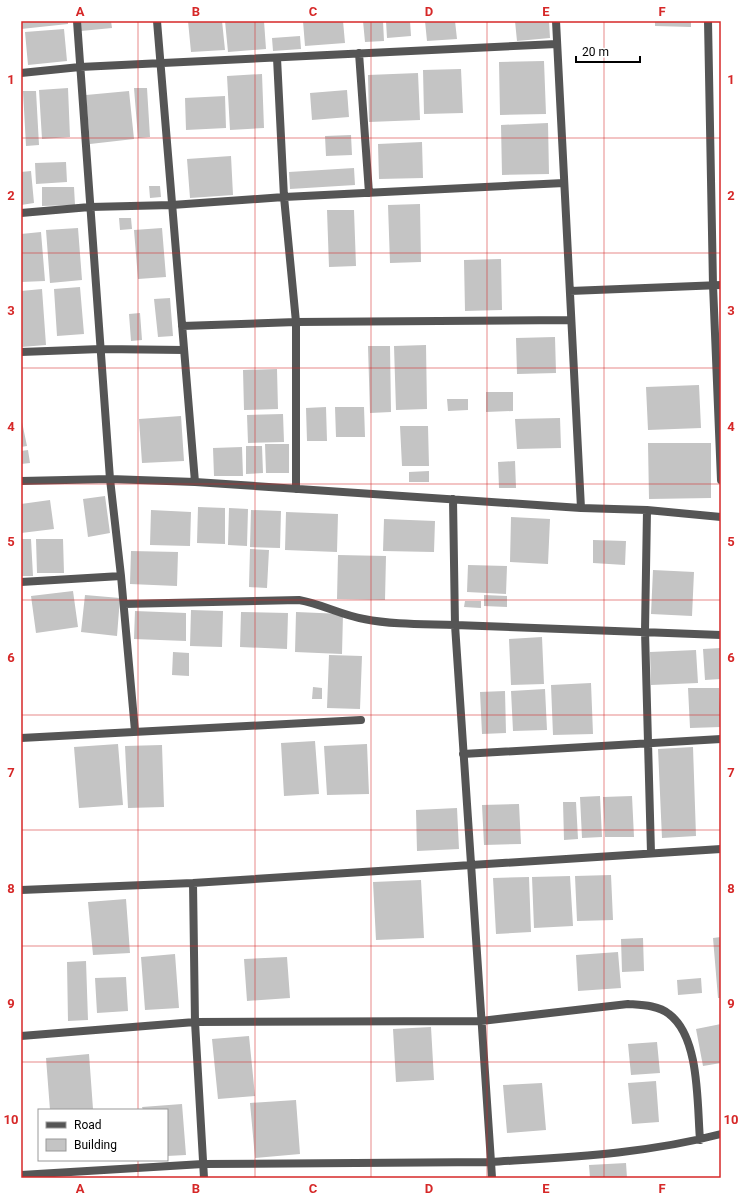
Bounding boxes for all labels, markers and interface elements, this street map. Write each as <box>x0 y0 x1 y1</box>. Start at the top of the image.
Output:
text: A <box>76 4 85 19</box>
text: B <box>192 4 200 19</box>
text: C <box>309 4 318 19</box>
text: D <box>425 4 433 19</box>
text: E <box>542 4 550 19</box>
text: F <box>658 4 666 19</box>
scale bar <box>576 38 640 64</box>
text: 20 m <box>582 45 609 59</box>
text: 1 <box>7 72 15 87</box>
text: 1 <box>727 72 735 87</box>
text: 2 <box>7 188 15 203</box>
text: 2 <box>727 188 735 203</box>
text: 3 <box>7 303 15 318</box>
text: 3 <box>727 303 735 318</box>
text: 4 <box>7 419 15 434</box>
text: 4 <box>727 419 735 434</box>
text: 5 <box>7 534 15 549</box>
text: 5 <box>727 534 735 549</box>
text: 6 <box>7 650 15 665</box>
text: 6 <box>727 650 735 665</box>
text: 7 <box>7 765 15 780</box>
text: 7 <box>727 765 735 780</box>
text: 8 <box>7 881 15 896</box>
text: 8 <box>727 881 735 896</box>
text: 9 <box>7 996 15 1011</box>
text: 9 <box>727 996 735 1011</box>
legend <box>38 1109 168 1161</box>
text: 10 <box>4 1112 18 1127</box>
text: 10 <box>724 1112 738 1127</box>
text: Road <box>74 1118 102 1132</box>
text: Building <box>74 1138 117 1152</box>
text: A <box>76 1181 85 1196</box>
text: B <box>192 1181 200 1196</box>
text: C <box>309 1181 318 1196</box>
text: D <box>425 1181 433 1196</box>
text: E <box>542 1181 550 1196</box>
text: F <box>658 1181 666 1196</box>

